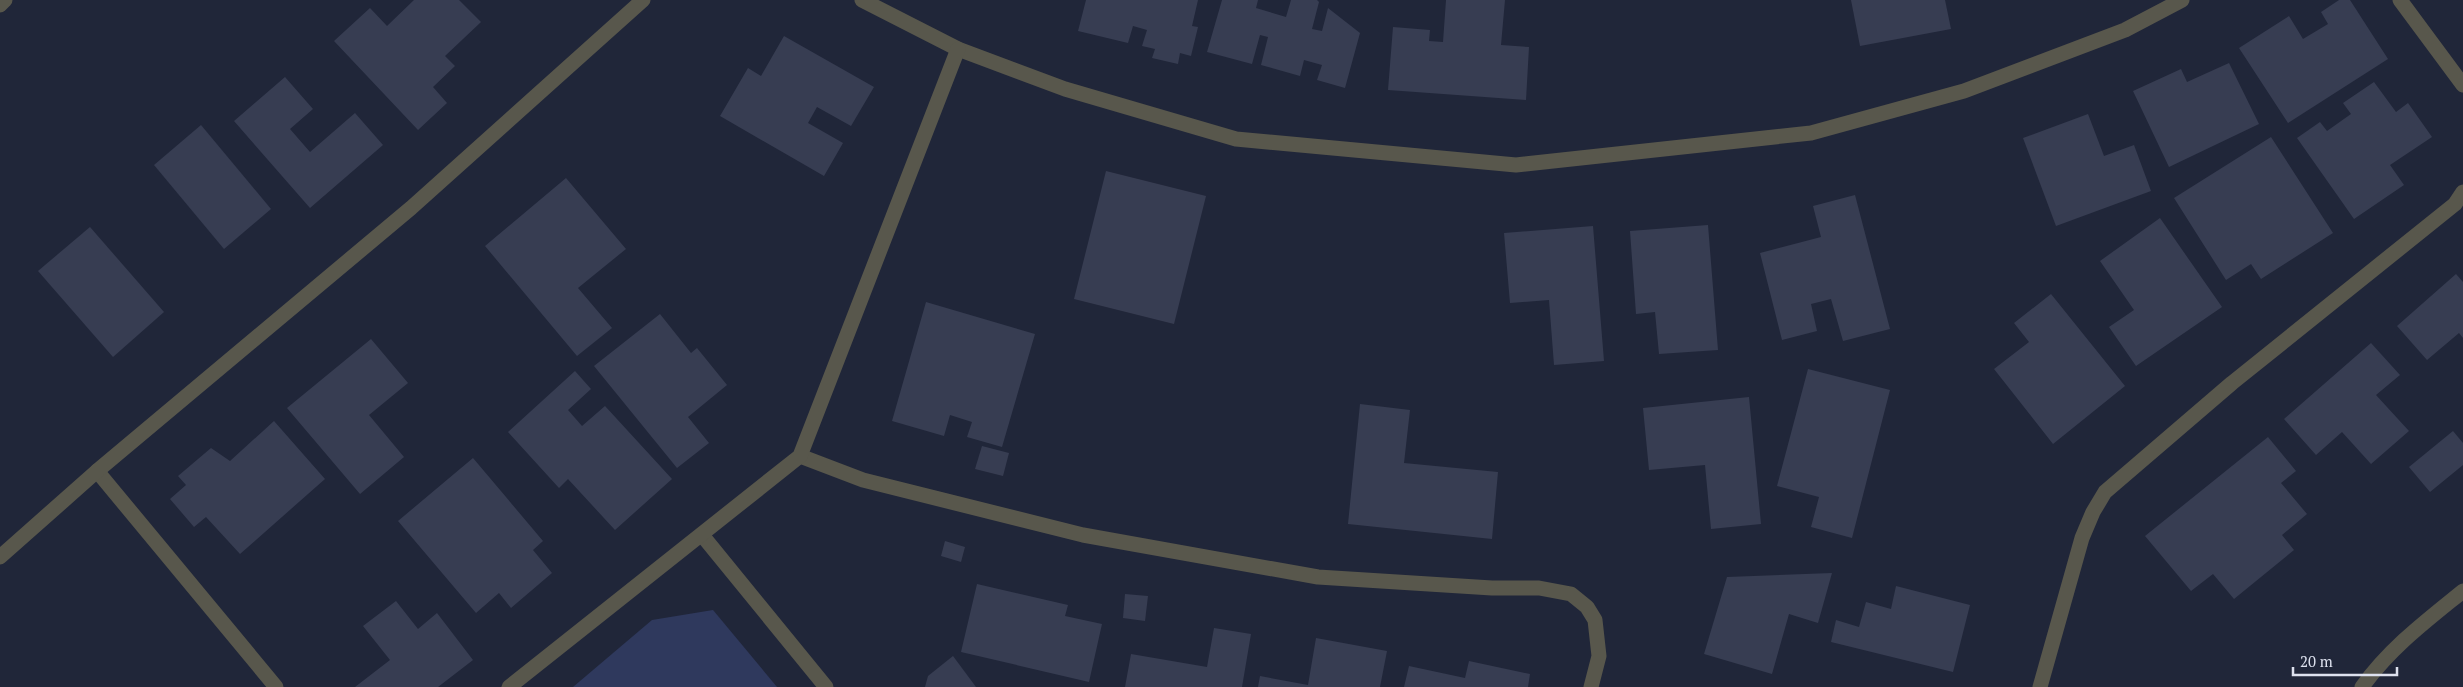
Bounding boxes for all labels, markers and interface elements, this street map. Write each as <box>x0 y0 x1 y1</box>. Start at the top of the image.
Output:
scale bar <box>2293 644 2397 676</box>
text: 20 m <box>2300 651 2333 671</box>

